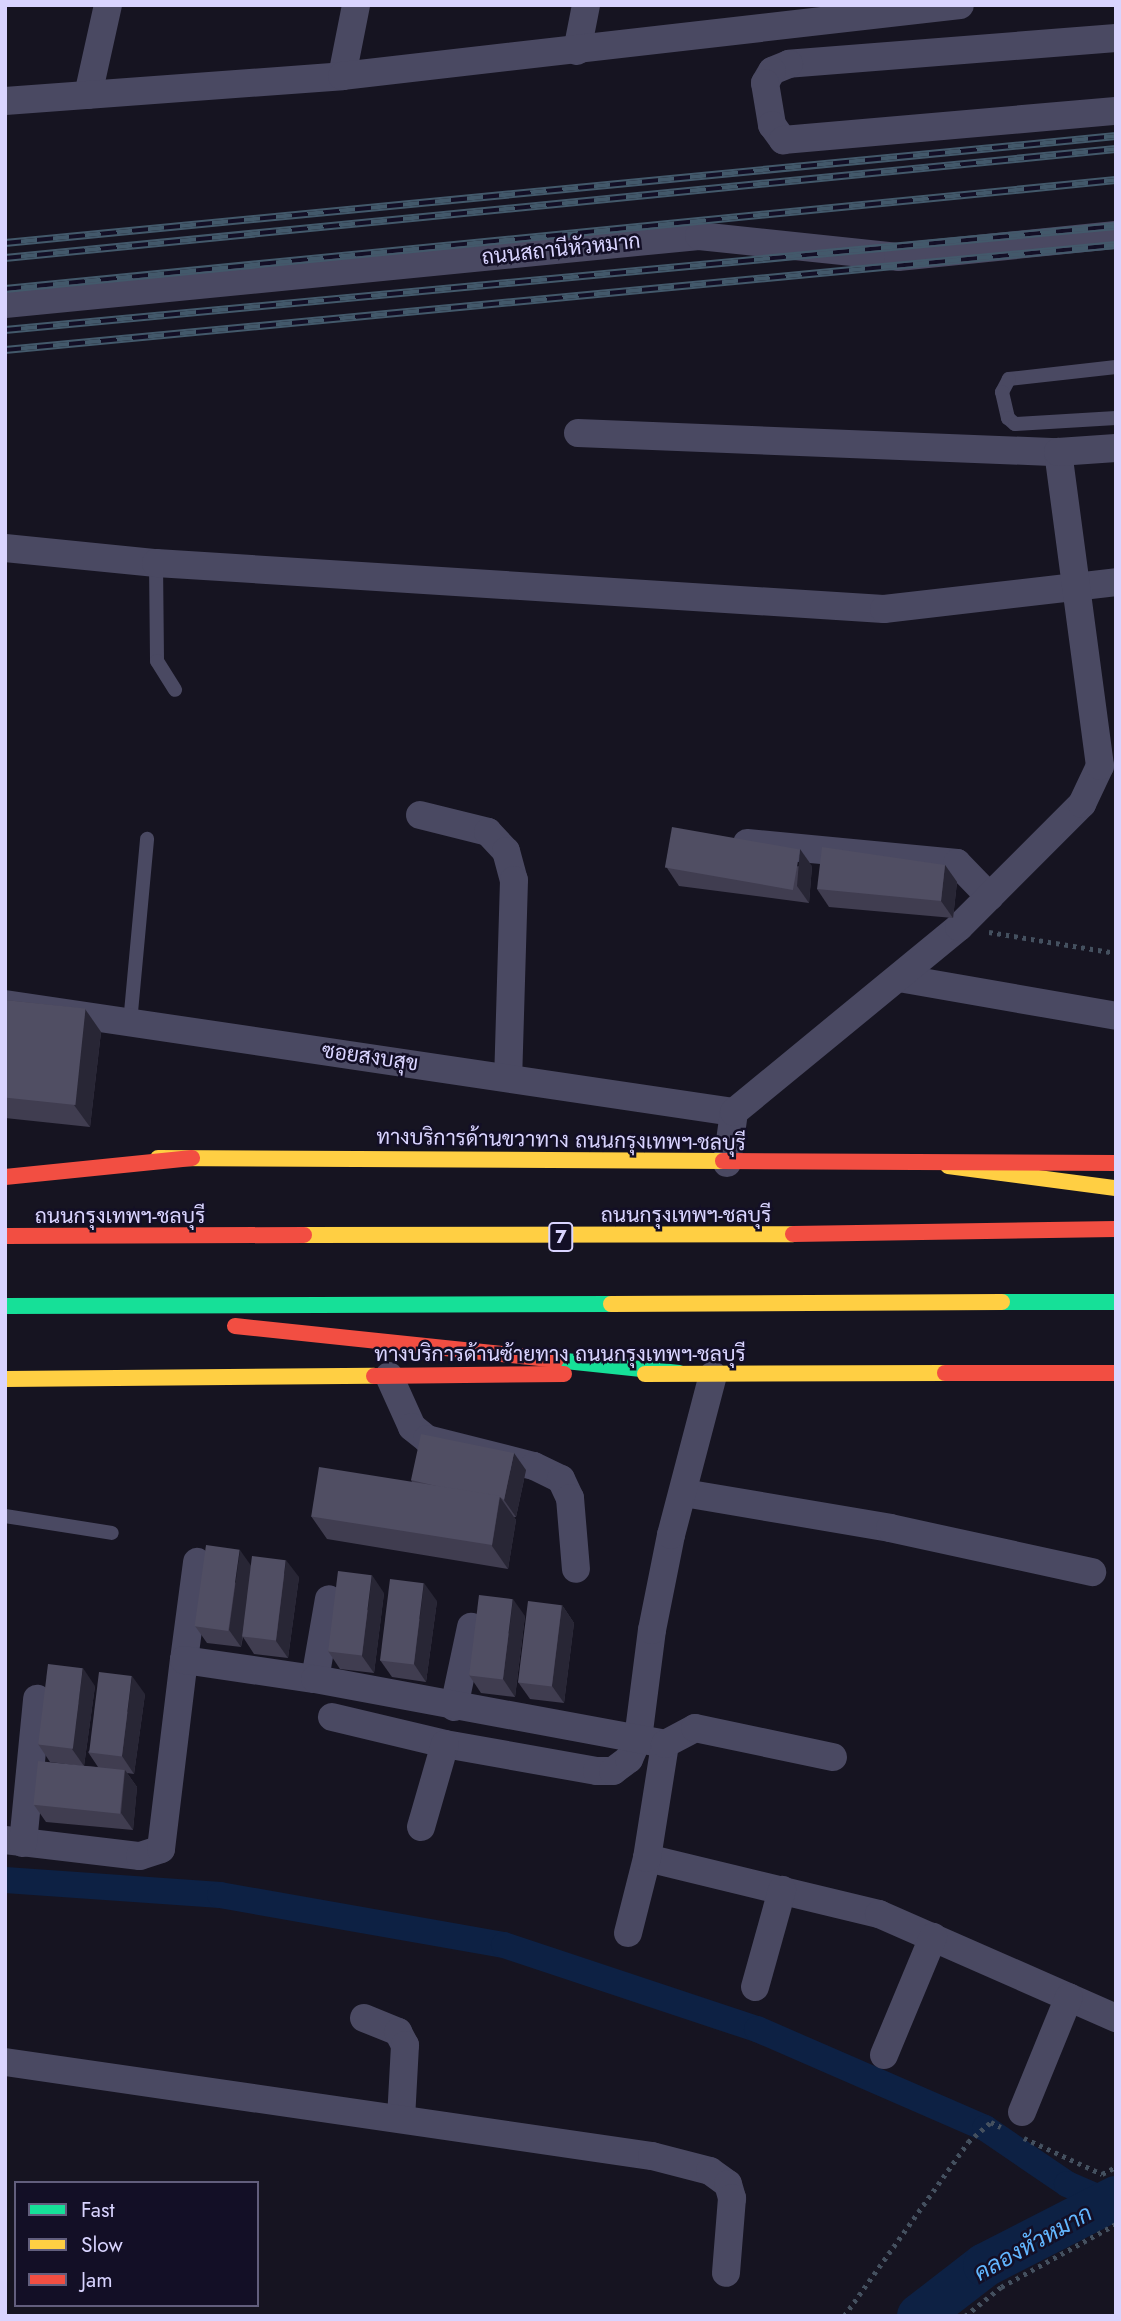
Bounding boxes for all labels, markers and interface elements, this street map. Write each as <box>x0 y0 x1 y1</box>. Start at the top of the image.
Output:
street label: ถนนสถานีหัวหมาก <box>480 228 642 270</box>
street label: ซอยสงบสุข <box>320 1038 420 1076</box>
street label: ทางบริการด้านขวาทาง ถนนกรุงเทพฯ-ชลบุรี <box>376 1124 746 1156</box>
street label: ถนนกรุงเทพฯ-ชลบุรี <box>601 1202 771 1228</box>
street label: ถนนกรุงเทพฯ-ชลบุรี <box>35 1203 205 1229</box>
road number: 7 <box>547 1222 575 1252</box>
street label: ทางบริการด้านซ้ายทาง ถนนกรุงเทพฯ-ชลบุรี <box>374 1341 746 1367</box>
legend <box>14 2181 259 2307</box>
text: Fast <box>81 2195 114 2225</box>
water label: คลองหัวหมาก <box>969 2199 1097 2287</box>
text: Slow <box>81 2230 123 2260</box>
text: Jam <box>81 2265 113 2295</box>

